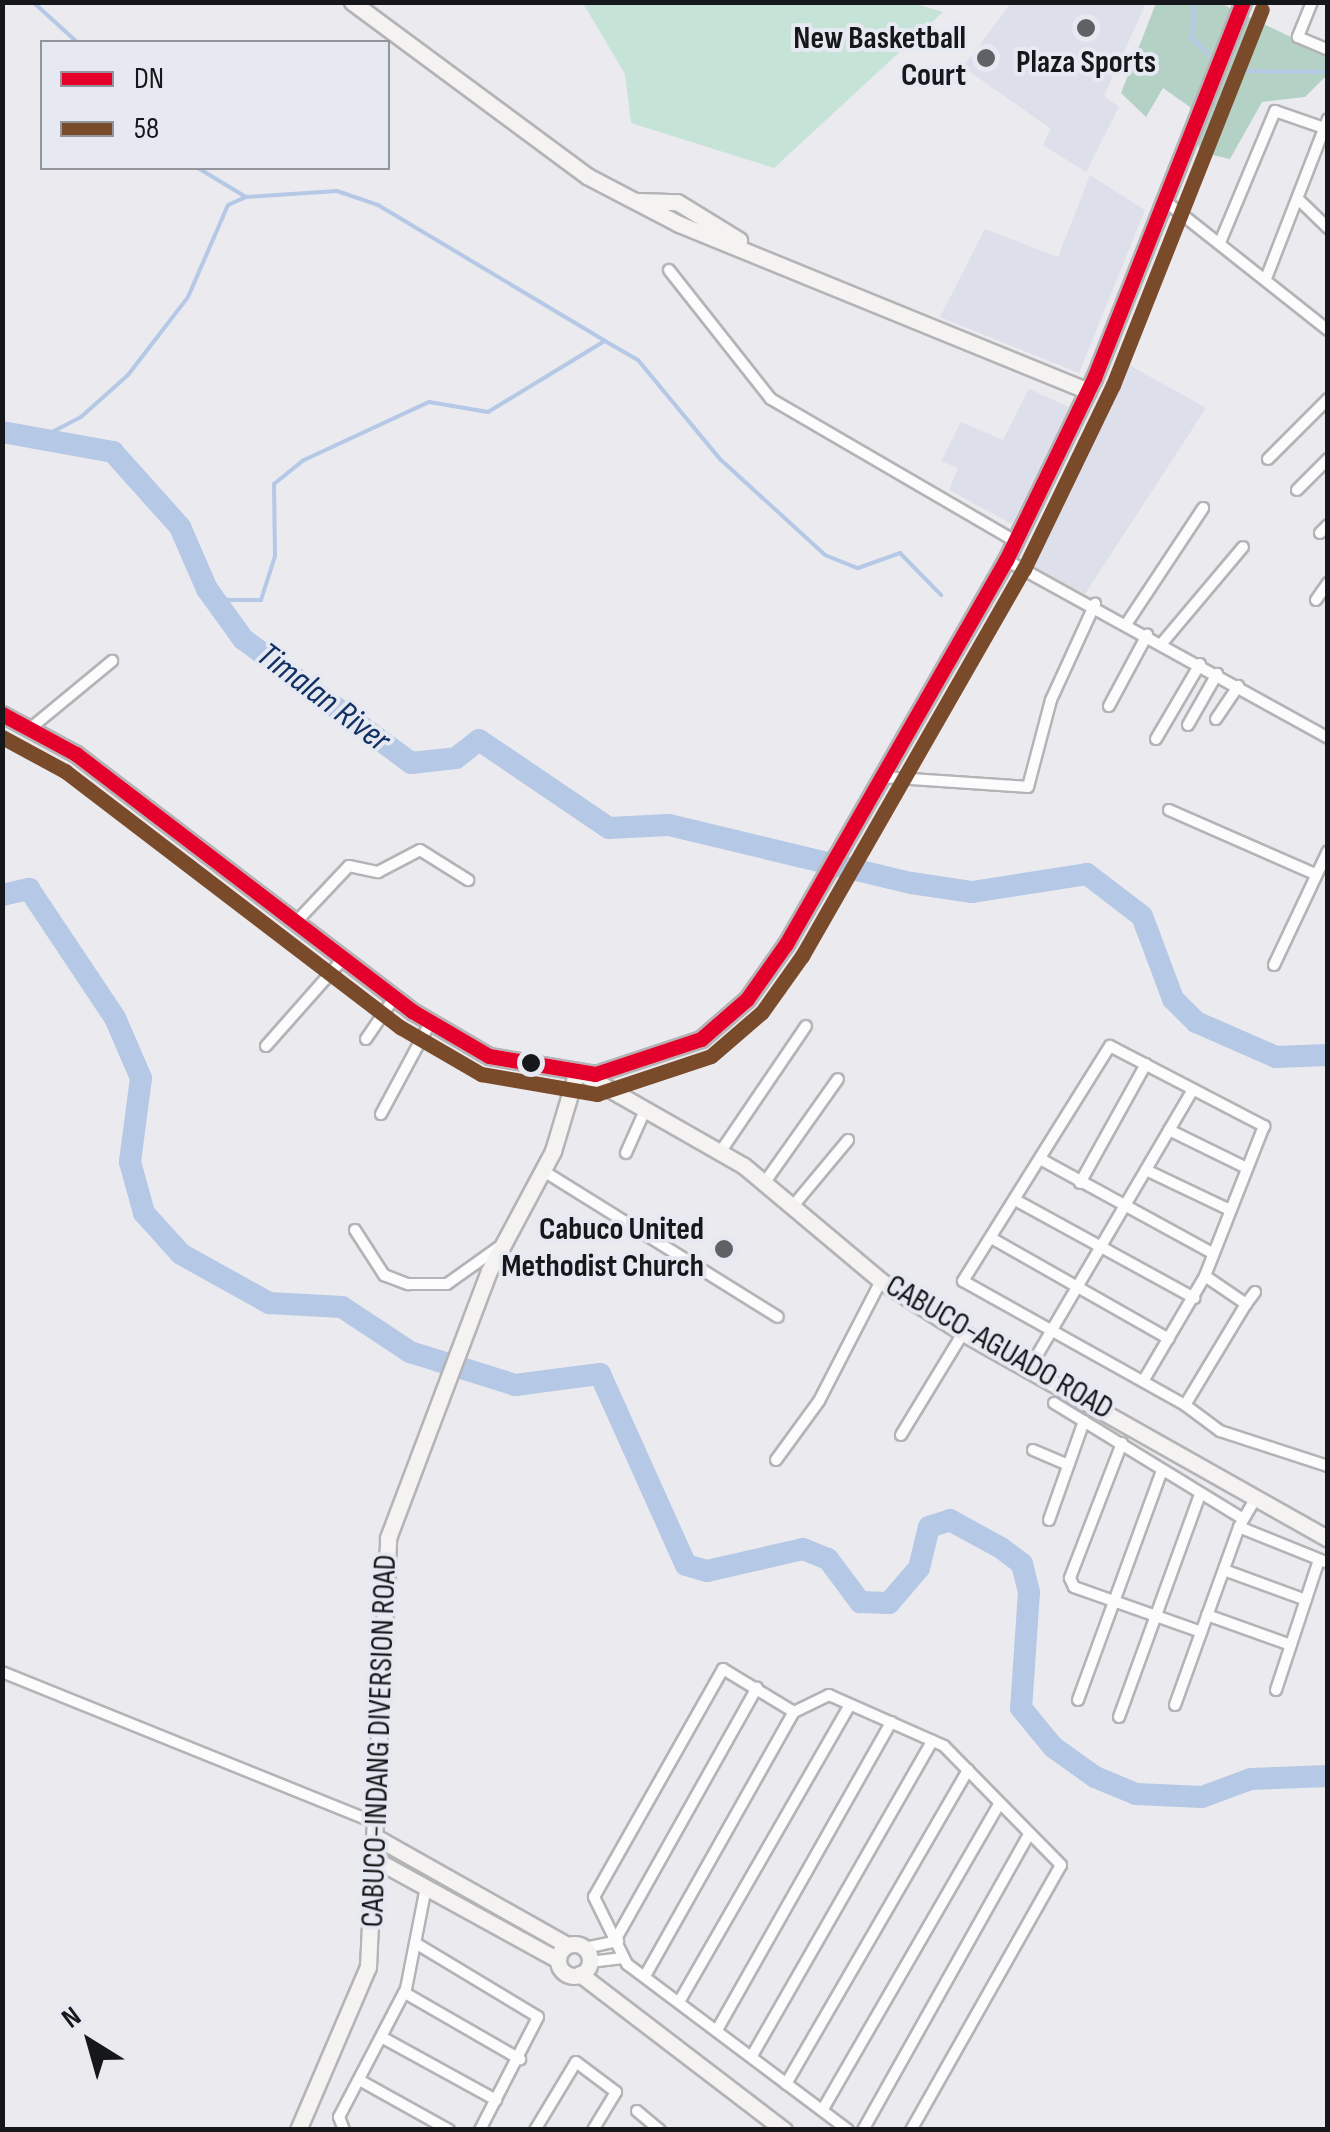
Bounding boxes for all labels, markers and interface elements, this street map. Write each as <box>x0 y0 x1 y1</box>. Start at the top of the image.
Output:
marker: Plaza Sports <box>1075 17 1097 39</box>
place label: New Basketball Court <box>793 21 966 96</box>
legend <box>40 40 390 170</box>
place label: Plaza Sports <box>1016 44 1156 82</box>
marker: New Basketball Court <box>975 47 997 69</box>
text: DN <box>134 61 164 97</box>
text: 58 <box>134 111 159 147</box>
water label: Timalan River <box>248 634 398 762</box>
unlabelled marker <box>521 1053 541 1073</box>
place label: Cabuco United Methodist Church <box>501 1212 704 1287</box>
marker: Cabuco United Methodist Church <box>713 1238 735 1260</box>
street label: CABUCO-AGUADO ROAD <box>878 1267 1120 1429</box>
street label: CABUCO-INDANG DIVERSION ROAD <box>354 1554 406 1928</box>
north arrow <box>40 1992 140 2092</box>
text: N <box>56 2000 88 2035</box>

